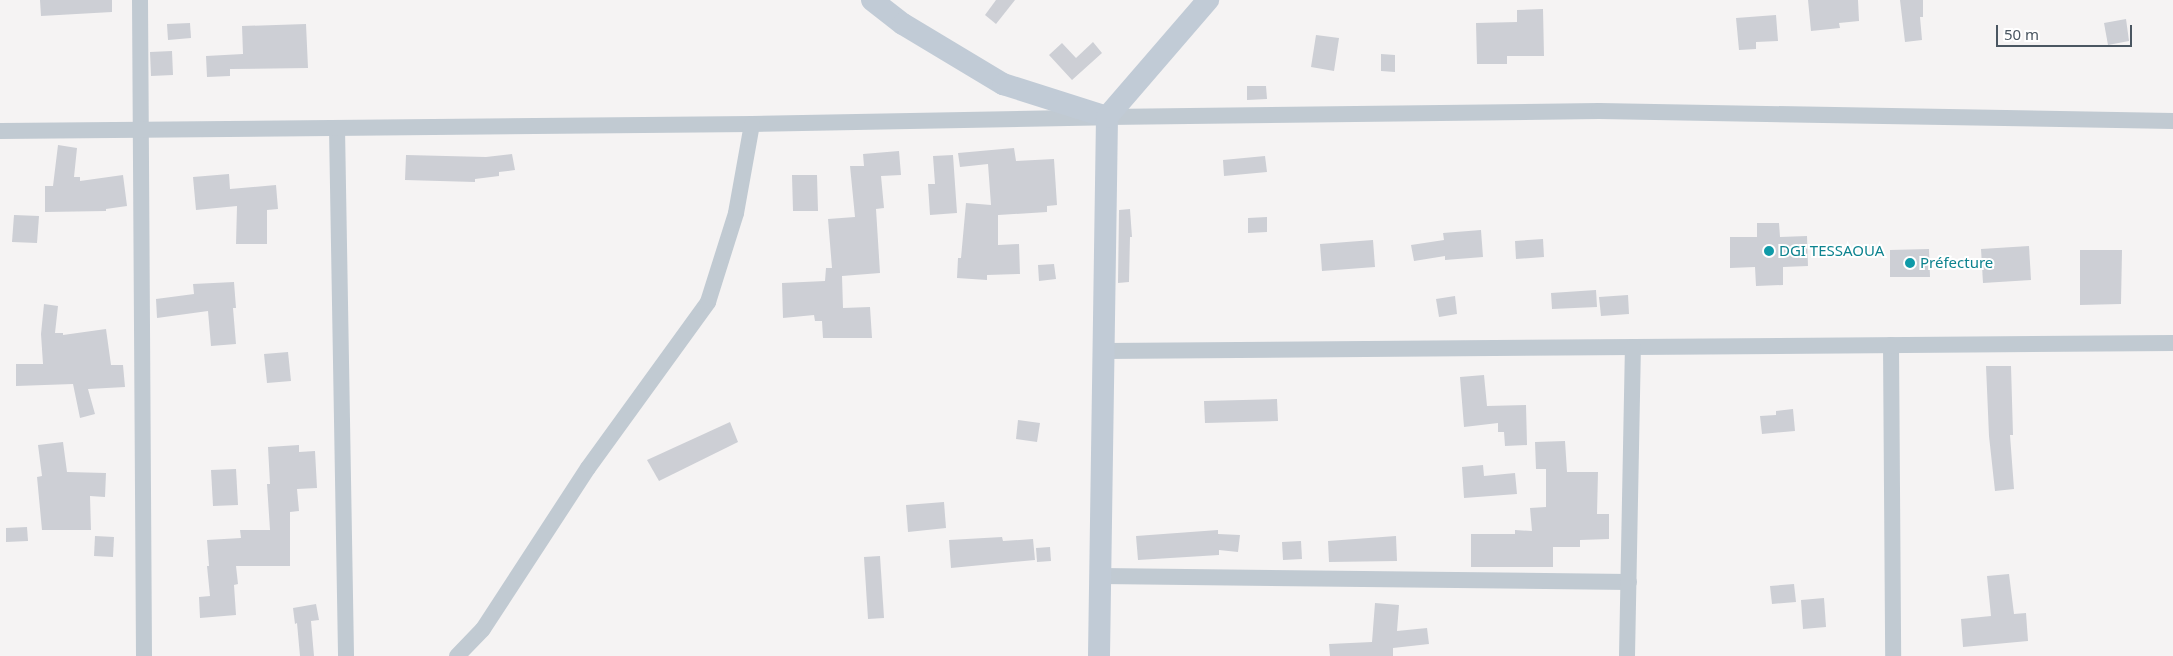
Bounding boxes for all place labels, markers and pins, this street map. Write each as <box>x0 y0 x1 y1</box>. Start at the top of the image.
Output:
place label: DGI TESSAOUA <box>1779 242 1884 260</box>
marker: DGI TESSAOUA <box>1763 245 1775 257</box>
place label: Préfecture <box>1920 254 1993 272</box>
marker: Préfecture <box>1904 257 1916 269</box>

